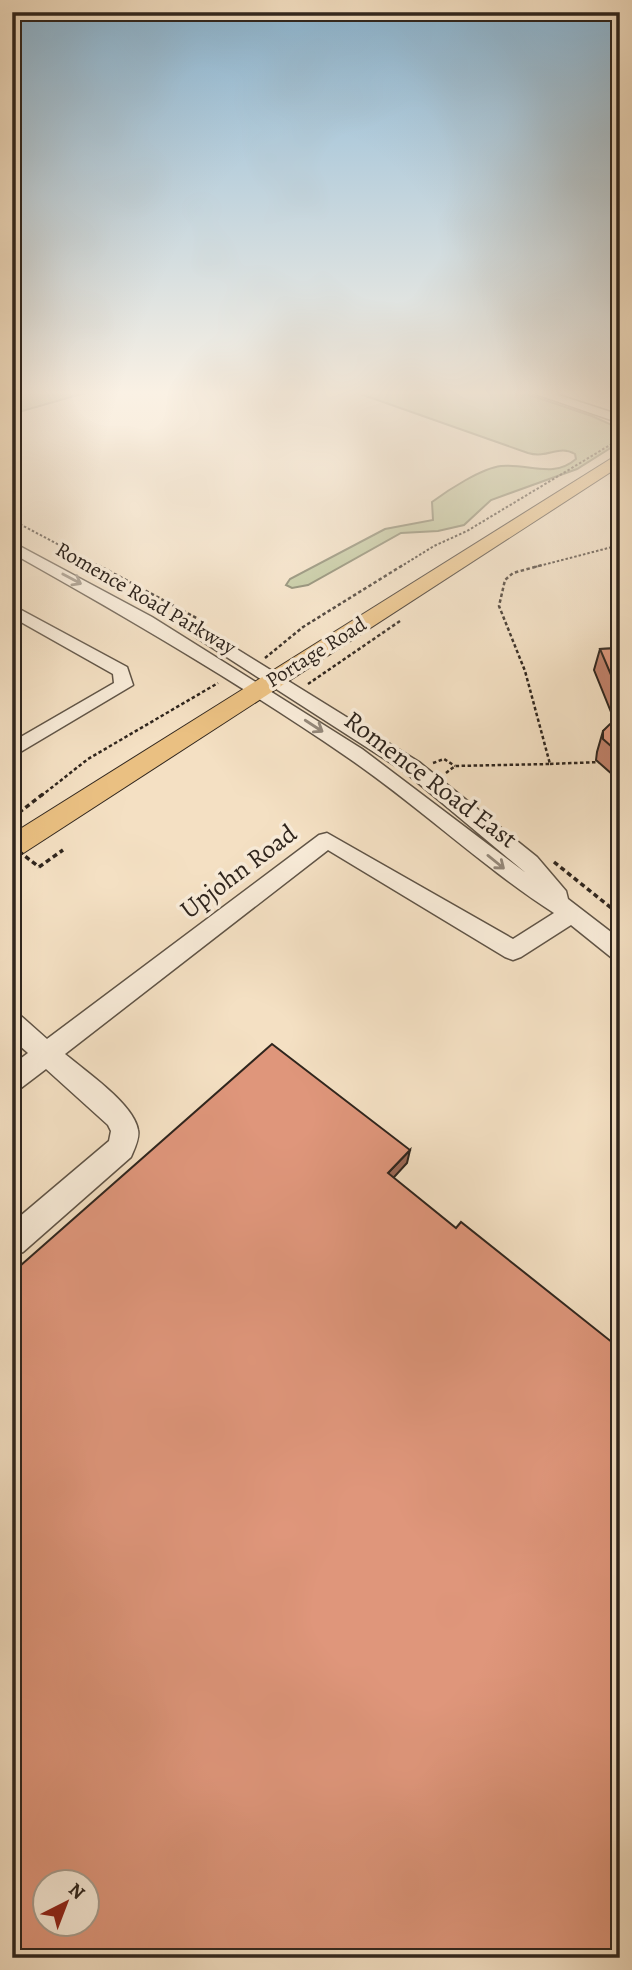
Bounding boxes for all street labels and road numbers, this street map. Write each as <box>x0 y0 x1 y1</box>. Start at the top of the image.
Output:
street label: Romence Road Parkway <box>51 535 242 661</box>
street label: Portage Road <box>260 610 372 694</box>
street label: Romence Road East <box>337 703 525 856</box>
street label: Upjohn Road <box>173 816 304 927</box>

